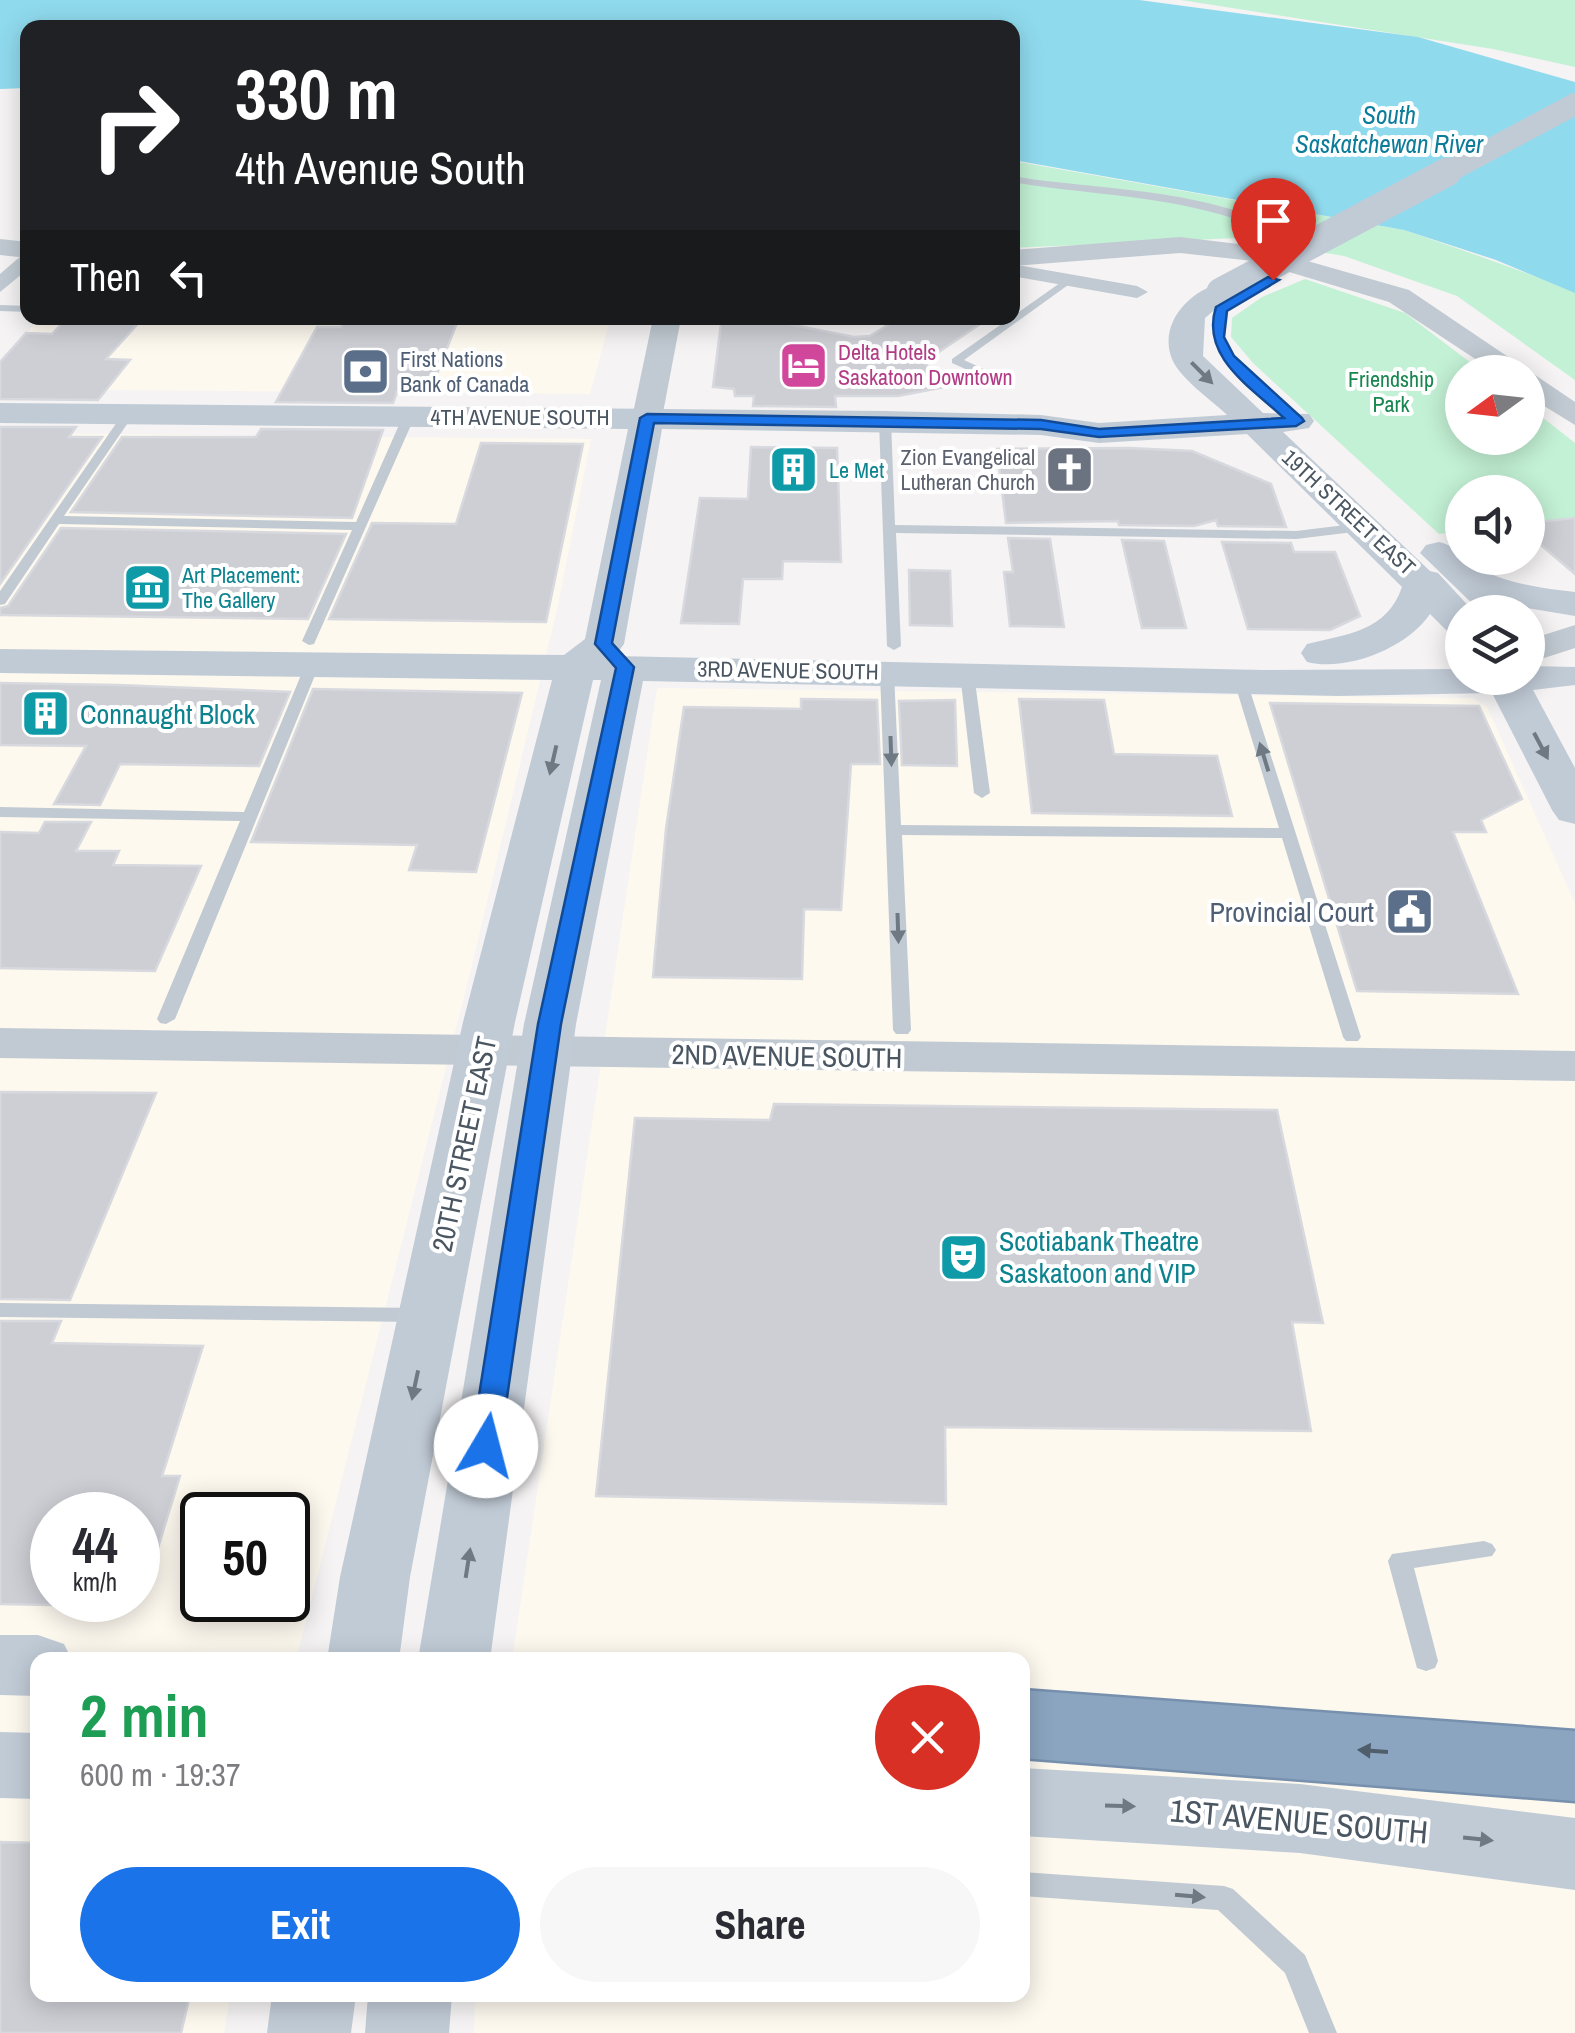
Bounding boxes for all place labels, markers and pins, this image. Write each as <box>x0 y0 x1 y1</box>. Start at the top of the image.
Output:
pin <box>1231 178 1316 281</box>
place label: Delta Hotels Saskatoon Downtown <box>838 337 1012 392</box>
hotel icon: Delta Hotels Saskatoon Downtown <box>777 339 829 391</box>
place label: First Nations Bank of Canada <box>400 344 529 399</box>
bank icon: First Nations Bank of Canada <box>339 346 391 398</box>
place label: Zion Evangelical Lutheran Church <box>901 442 1035 497</box>
building icon: Le Met <box>768 444 820 496</box>
church icon: Zion Evangelical Lutheran Church <box>1044 444 1096 496</box>
place label: Le Met <box>829 455 884 485</box>
place label: Art Placement: The Gallery <box>181 560 300 615</box>
museum icon: Art Placement: The Gallery <box>121 562 173 614</box>
building icon: Connaught Block <box>19 688 71 740</box>
place label: Connaught Block <box>80 695 255 733</box>
public building icon: Provincial Court <box>1383 886 1435 938</box>
place label: Provincial Court <box>1209 893 1374 931</box>
place label: Scotiabank Theatre Saskatoon and VIP <box>999 1222 1199 1292</box>
theatre icon: Scotiabank Theatre Saskatoon and VIP <box>938 1231 990 1283</box>

